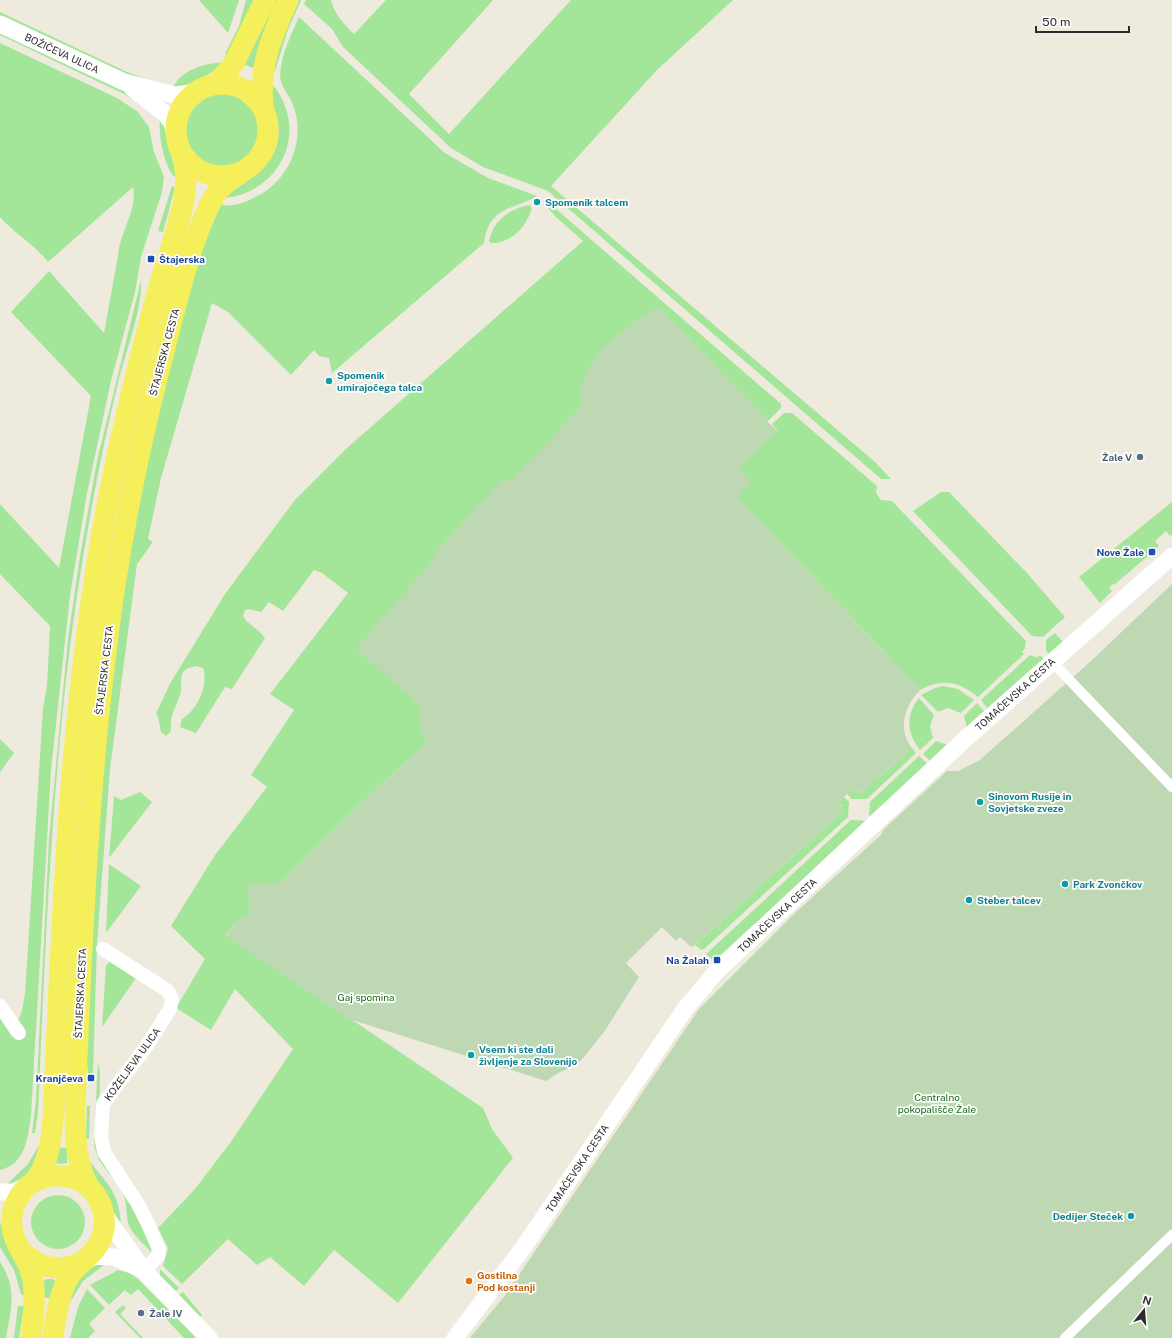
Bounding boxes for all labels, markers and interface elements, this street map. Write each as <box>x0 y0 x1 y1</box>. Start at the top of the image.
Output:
scale bar <box>1036 8 1129 34</box>
text: 50 m <box>1042 15 1070 29</box>
street label: BOŽIČEVA ULICA <box>23 31 101 75</box>
place label: Spomenik talcem <box>545 196 628 208</box>
marker: Spomenik talcem <box>532 197 542 207</box>
place label: Štajerska <box>159 253 205 265</box>
marker: Štajerska <box>146 254 156 264</box>
street label: ŠTAJERSKA CESTA <box>146 307 182 397</box>
place label: Spomenik umirajočega talca <box>337 369 422 393</box>
marker: Spomenik umirajočega talca <box>324 376 334 386</box>
place label: Žale V <box>1102 451 1132 463</box>
marker: Žale V <box>1135 452 1145 462</box>
place label: Nove Žale <box>1096 546 1144 558</box>
marker: Nove Žale <box>1147 547 1157 557</box>
street label: ŠTAJERSKA CESTA <box>93 624 115 716</box>
street label: TOMAČEVSKA CESTA <box>973 655 1057 733</box>
place label: Sinovom Rusije in Sovjetske zveze <box>988 790 1072 814</box>
marker: Sinovom Rusije in Sovjetske zveze <box>975 797 985 807</box>
street label: TOMAČEVSKA CESTA <box>735 875 819 955</box>
place label: Park Zvončkov <box>1073 878 1143 890</box>
marker: Park Zvončkov <box>1060 879 1070 889</box>
place label: Steber talcev <box>977 894 1042 906</box>
marker: Steber talcev <box>964 895 974 905</box>
street label: ŠTAJERSKA CESTA <box>72 948 88 1038</box>
place label: Na Žalah <box>666 954 709 966</box>
marker: Na Žalah <box>712 955 722 965</box>
park label: Gaj spomina <box>337 991 395 1003</box>
street label: KOŽELJEVA ULICA <box>101 1025 163 1103</box>
place label: Vsem ki ste dali življenje za Slovenijo <box>479 1043 577 1067</box>
marker: Vsem ki ste dali življenje za Slovenijo <box>466 1050 476 1060</box>
place label: Kranjčeva <box>36 1072 83 1084</box>
marker: Kranjčeva <box>86 1073 96 1083</box>
park label: Centralno pokopališče Žale <box>898 1091 977 1115</box>
street label: TOMAČEVSKA CESTA <box>543 1122 611 1214</box>
place label: Dedijer Steček <box>1053 1210 1123 1222</box>
marker: Dedijer Steček <box>1126 1211 1136 1221</box>
place label: Gostilna Pod kostanji <box>477 1269 536 1293</box>
marker: Gostilna Pod kostanji <box>464 1276 474 1286</box>
north arrow <box>1124 1290 1164 1330</box>
text: N <box>1141 1293 1153 1307</box>
place label: Žale IV <box>149 1307 183 1319</box>
marker: Žale IV <box>136 1308 146 1318</box>

